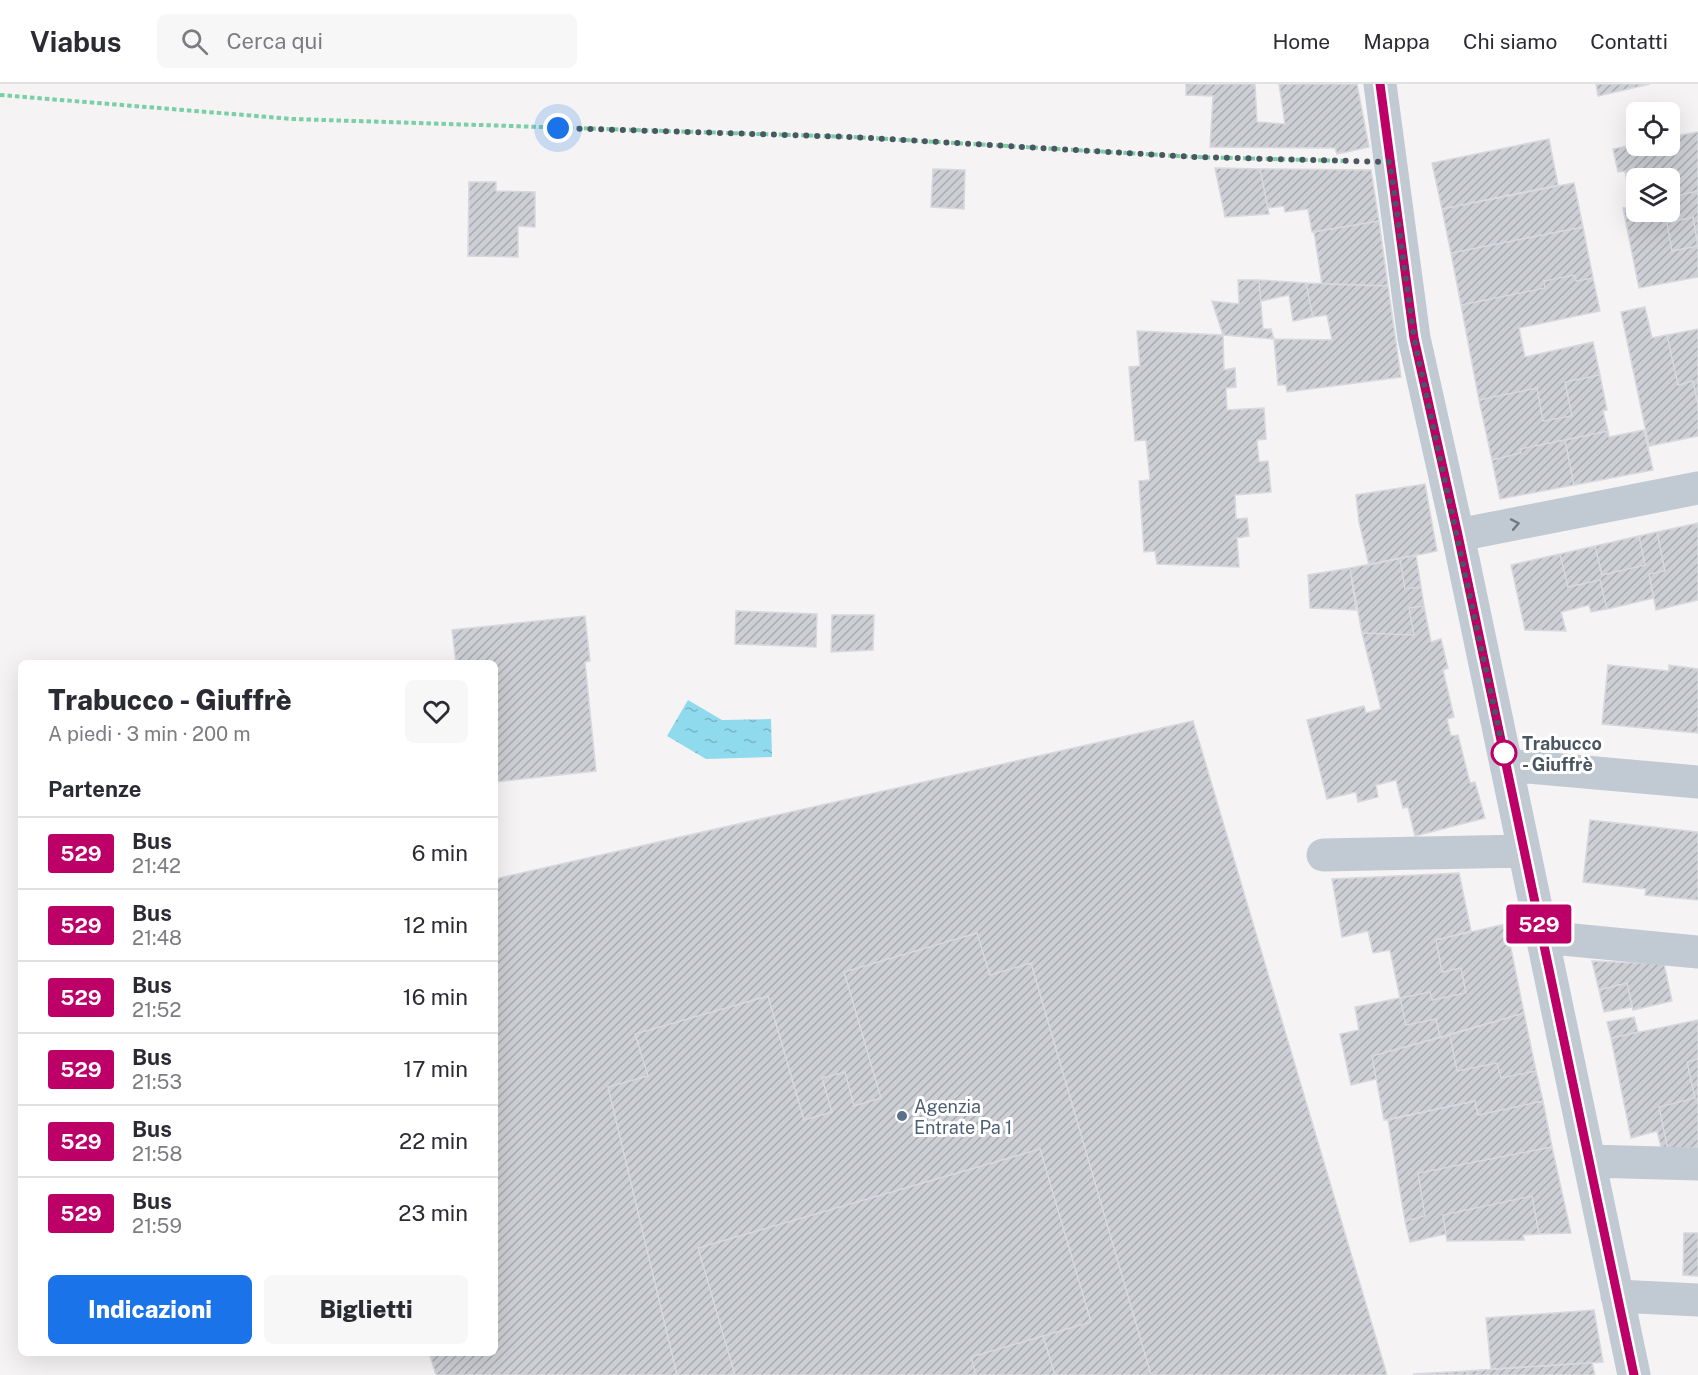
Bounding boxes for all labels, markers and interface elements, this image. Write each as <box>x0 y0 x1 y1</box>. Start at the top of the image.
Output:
search box <box>157 14 577 68</box>
text: Viabus <box>30 25 121 58</box>
icon: search <box>178 25 211 58</box>
text: Cerca qui <box>226 28 323 54</box>
text: Home <box>1272 29 1330 54</box>
text: Mappa <box>1363 29 1430 54</box>
text: Chi siamo <box>1463 29 1557 54</box>
text: Contatti <box>1590 29 1668 54</box>
map controls <box>1626 102 1680 222</box>
button: locate <box>1626 102 1680 156</box>
your location <box>543 113 573 143</box>
button: layers <box>1626 168 1680 222</box>
one-way arrow <box>1510 518 1520 531</box>
button: heart <box>405 680 468 743</box>
text: Trabucco - Giuffrè <box>48 683 292 716</box>
text: A piedi · 3 min · 200 m <box>48 722 250 746</box>
place label: Trabucco - Giuffrè <box>1522 733 1602 775</box>
marker: Trabucco - Giuffrè <box>1491 740 1517 766</box>
text: Partenze <box>48 776 141 802</box>
text: Bus <box>132 828 172 854</box>
text: 6 min <box>412 840 468 866</box>
text: 529 <box>60 841 102 866</box>
text: 21:42 <box>132 854 181 878</box>
text: Bus <box>132 900 172 926</box>
line badge: 529 <box>1504 904 1574 944</box>
text: 12 min <box>403 912 468 938</box>
text: 529 <box>1518 912 1560 937</box>
text: 529 <box>60 913 102 938</box>
text: 21:48 <box>132 926 182 950</box>
text: Bus <box>132 972 172 998</box>
text: 16 min <box>403 984 468 1010</box>
text: 529 <box>60 985 102 1010</box>
text: 21:52 <box>132 998 181 1022</box>
text: Bus <box>132 1044 172 1070</box>
text: 17 min <box>403 1056 468 1082</box>
text: 529 <box>60 1057 102 1082</box>
text: 21:53 <box>132 1070 182 1094</box>
place label: Agenzia Entrate Pa 1 <box>914 1096 1012 1138</box>
marker: Agenzia Entrate Pa 1 <box>895 1109 909 1123</box>
text: Bus <box>132 1116 172 1142</box>
text: 22 min <box>399 1128 468 1154</box>
text: 529 <box>60 1129 102 1154</box>
text: 21:58 <box>132 1142 182 1166</box>
text: Bus <box>132 1188 172 1214</box>
text: 23 min <box>398 1200 468 1226</box>
text: 529 <box>60 1201 102 1226</box>
text: 21:59 <box>132 1214 182 1238</box>
button: Indicazioni <box>48 1275 252 1344</box>
button: Biglietti <box>264 1275 468 1344</box>

